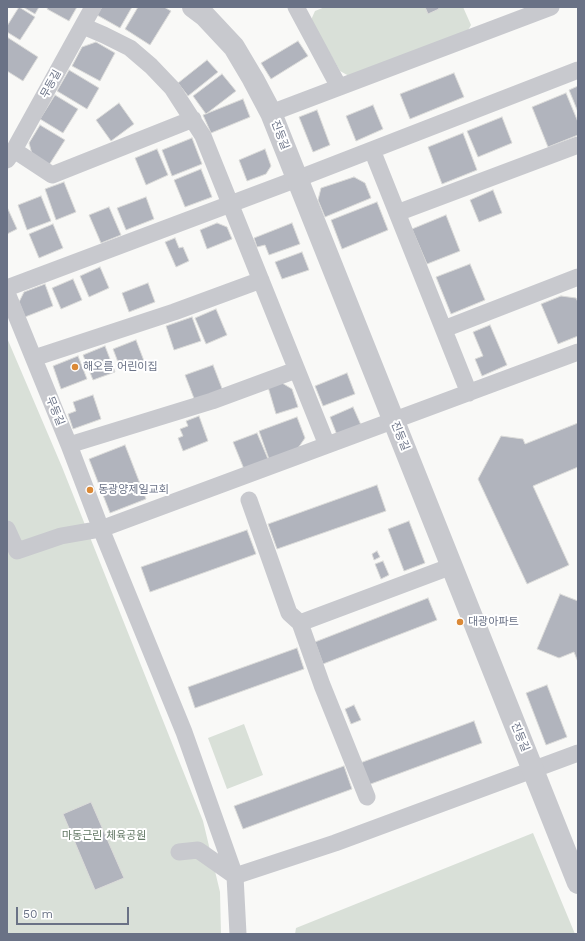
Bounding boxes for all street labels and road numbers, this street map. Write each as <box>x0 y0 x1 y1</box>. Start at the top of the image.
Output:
street label: 무등길 <box>38 68 64 100</box>
street label: 진등길 <box>268 118 292 152</box>
street label: 무등길 <box>43 394 67 428</box>
street label: 진등길 <box>388 419 412 453</box>
street label: 진등길 <box>508 720 532 754</box>

